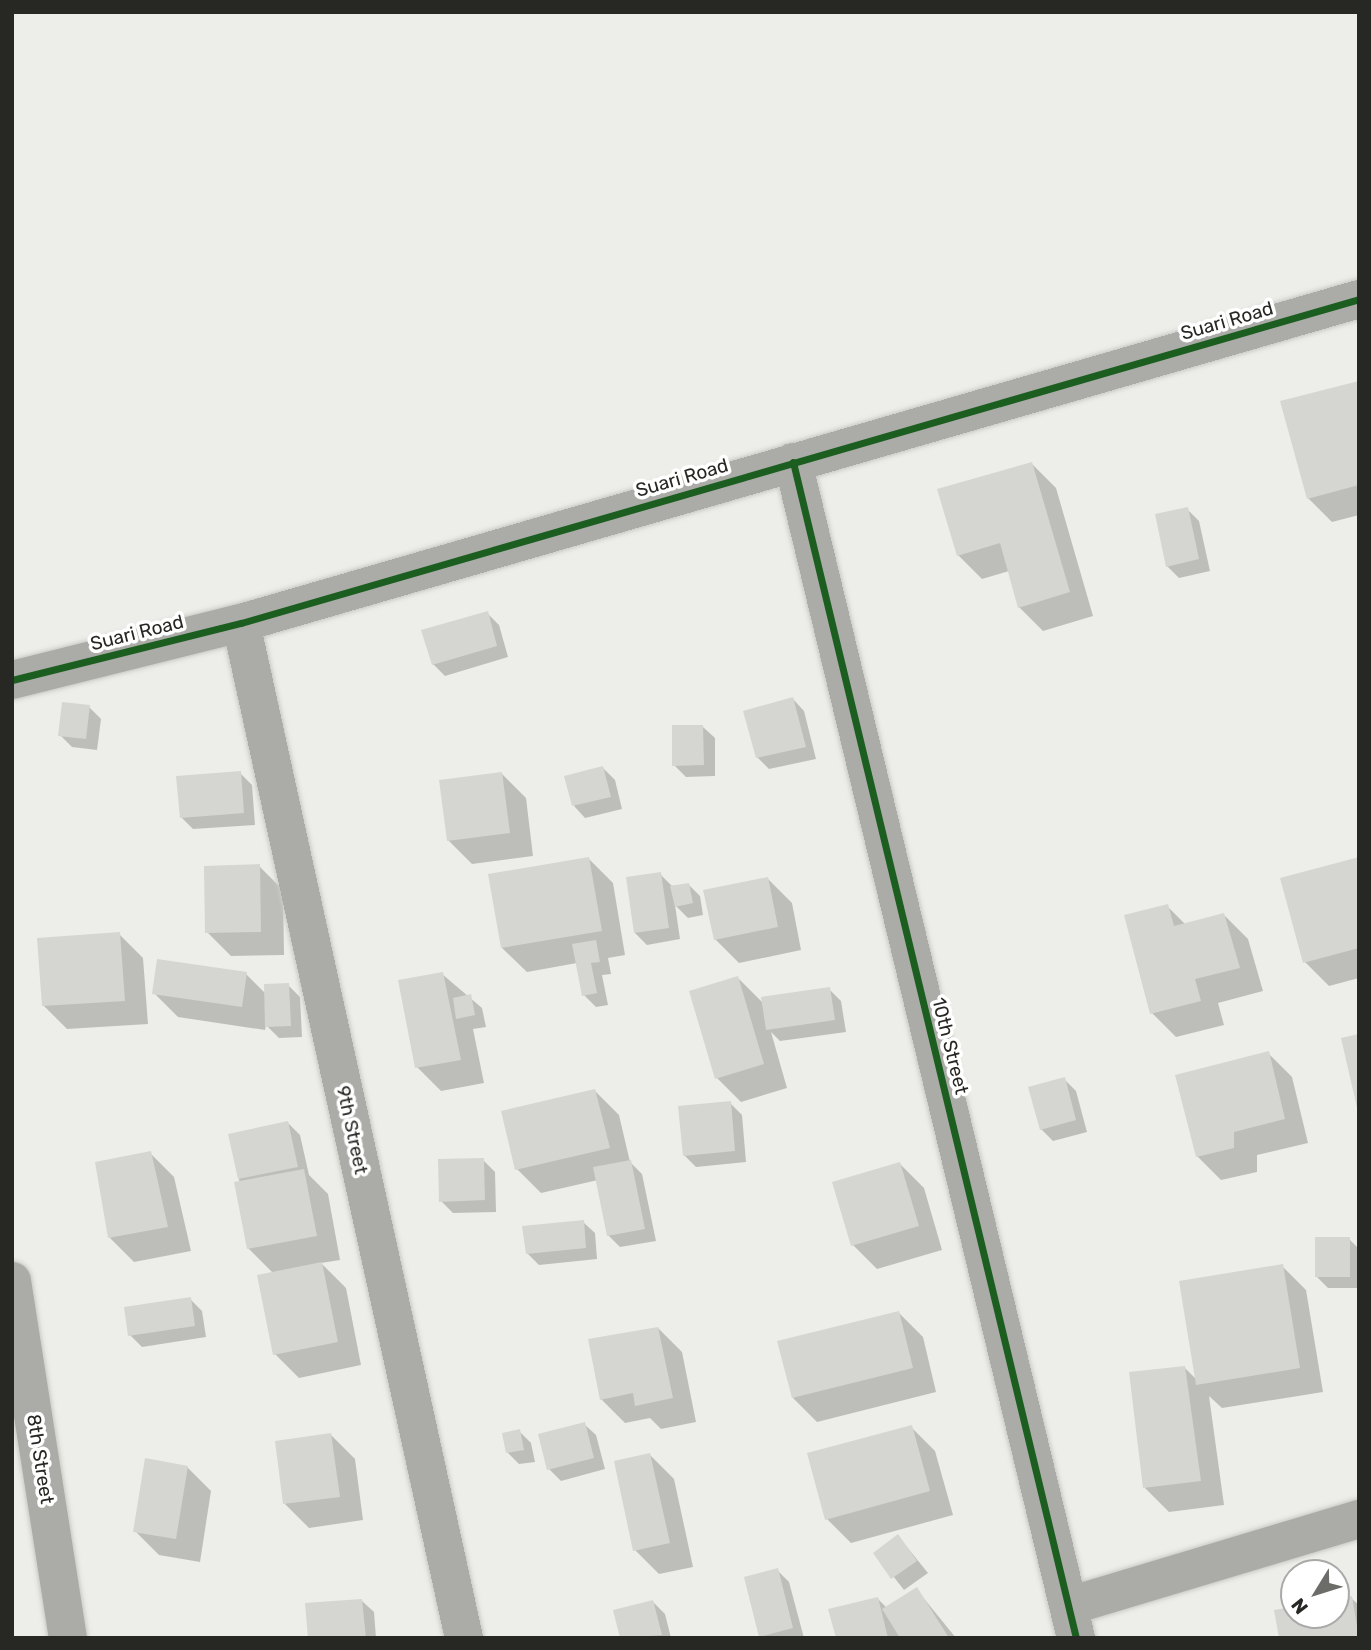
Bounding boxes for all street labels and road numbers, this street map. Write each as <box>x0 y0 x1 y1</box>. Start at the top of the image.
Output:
street label: Suari Road <box>1178 297 1276 345</box>
street label: Suari Road <box>633 454 731 502</box>
street label: Suari Road <box>88 610 186 656</box>
street label: 10th Street <box>927 995 973 1097</box>
street label: 9th Street <box>332 1084 372 1176</box>
street label: 8th Street <box>22 1412 58 1506</box>

